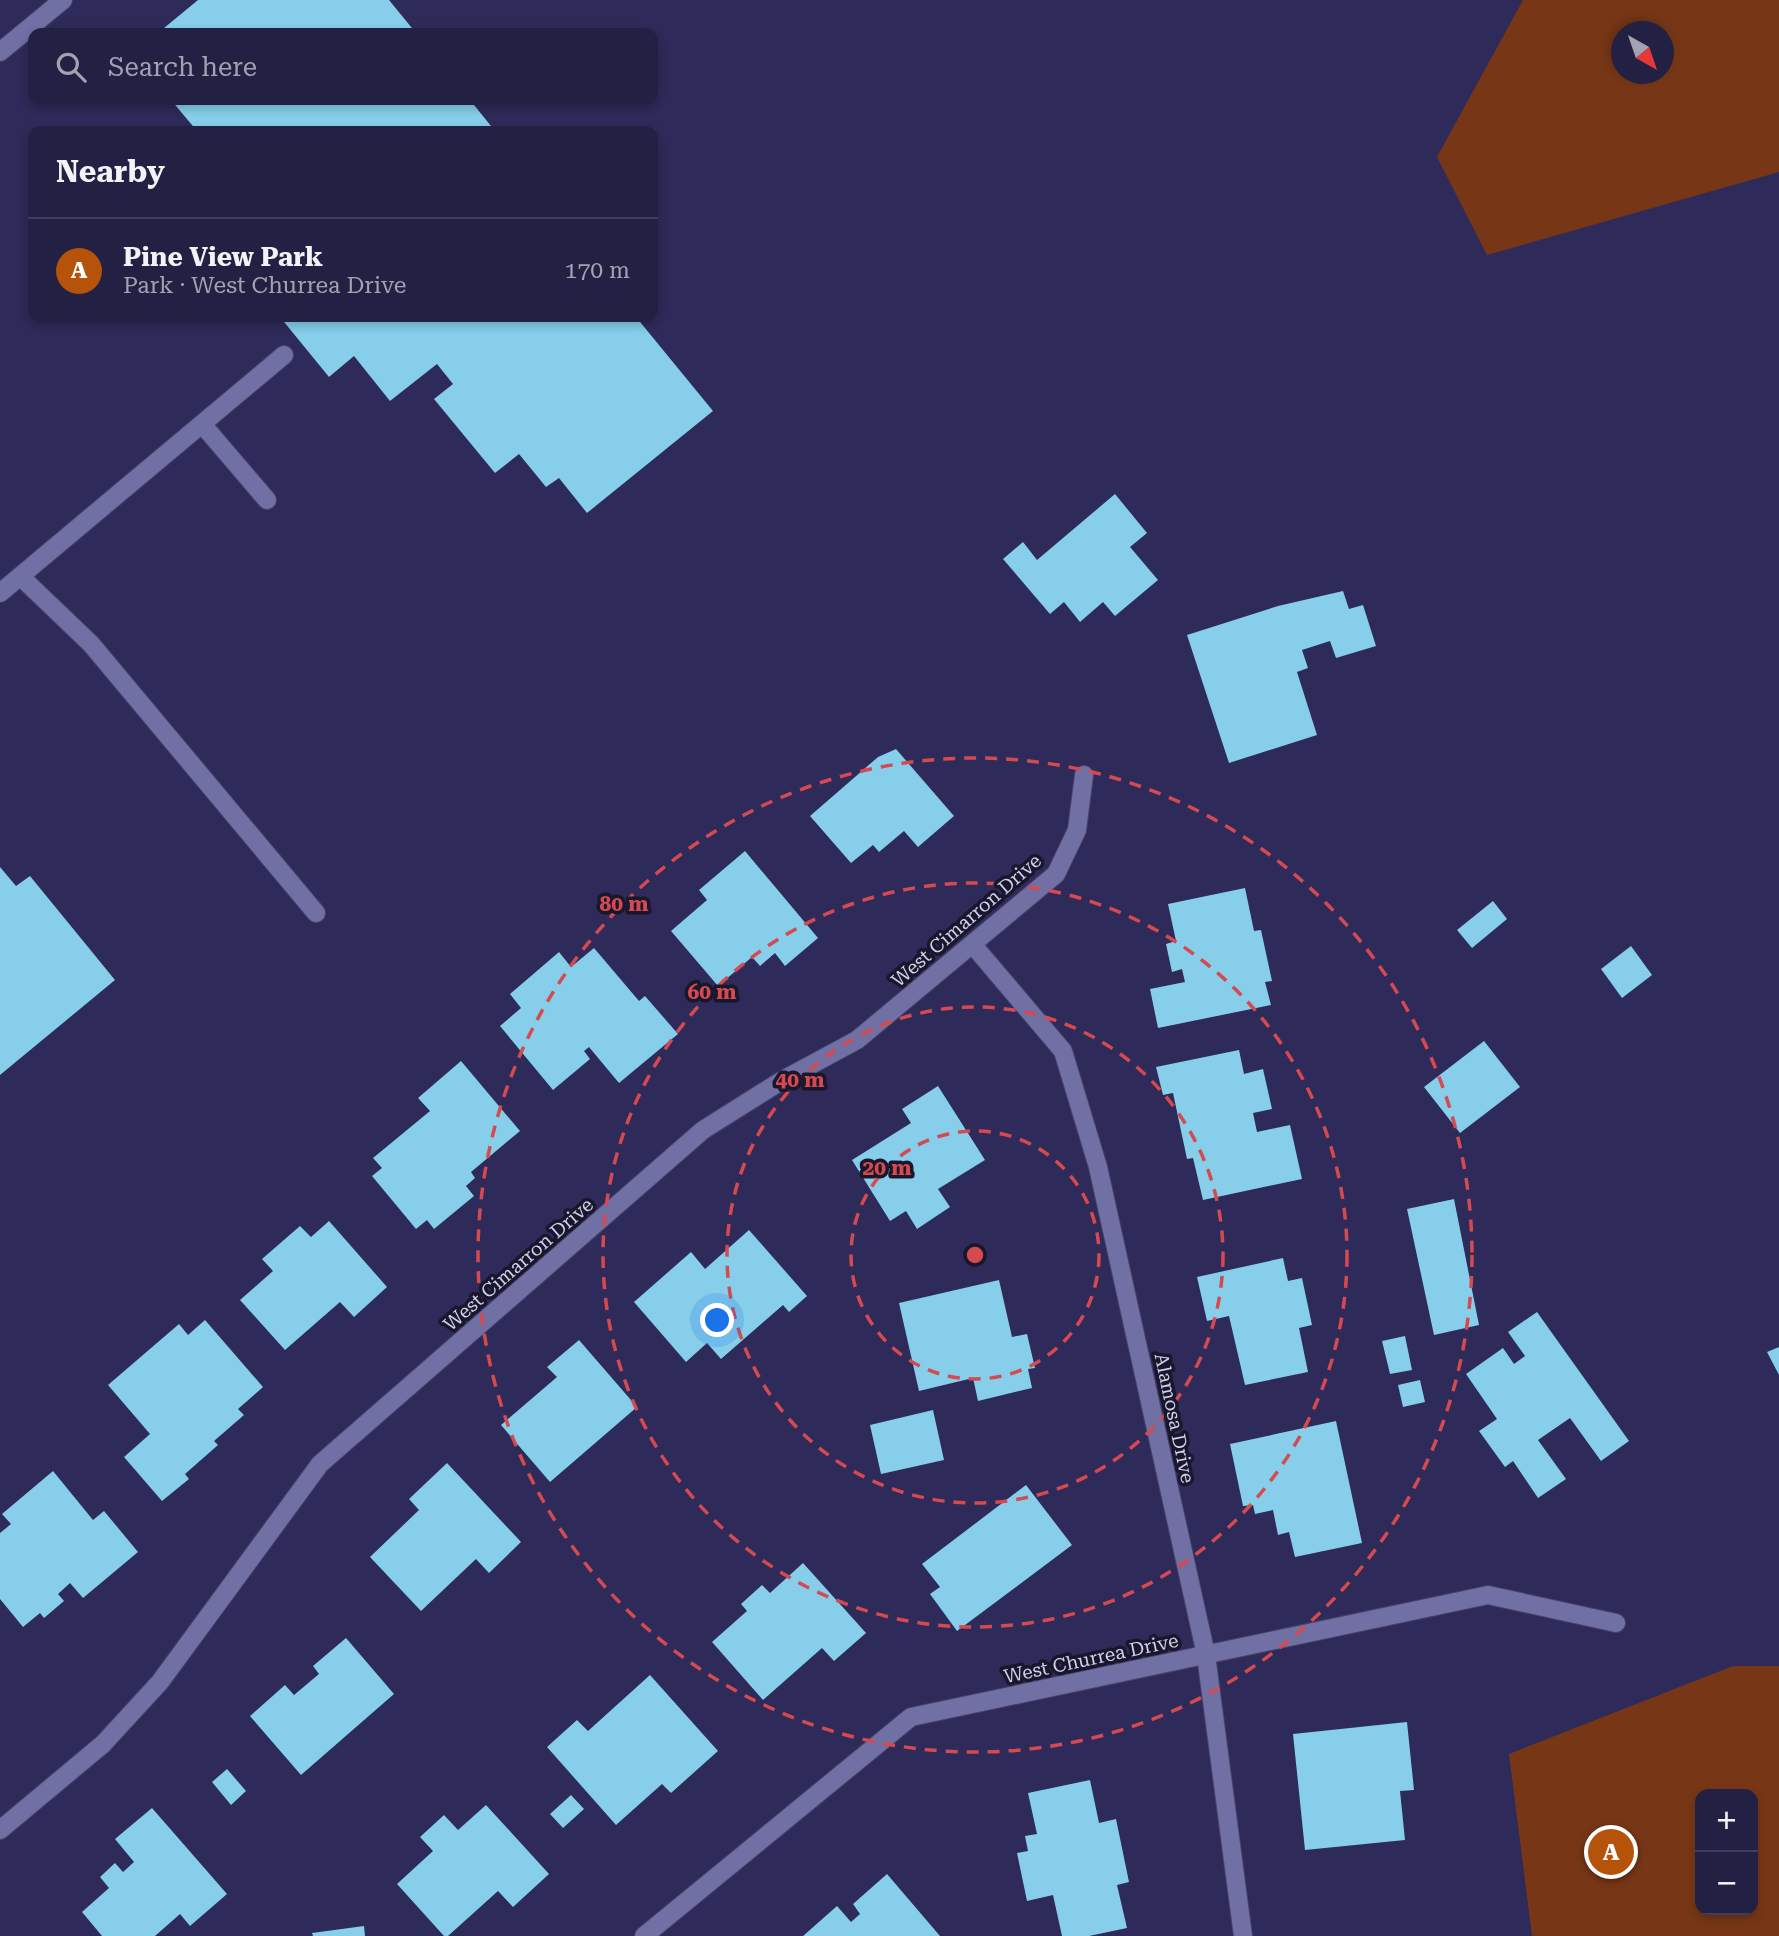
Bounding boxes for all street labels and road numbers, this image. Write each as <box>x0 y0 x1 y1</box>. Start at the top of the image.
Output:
street label: West Cimarron Drive <box>887 849 1046 992</box>
street label: West Cimarron Drive <box>439 1193 598 1336</box>
street label: Alamosa Drive <box>1150 1351 1200 1485</box>
street label: West Churrea Drive <box>1002 1629 1180 1688</box>

